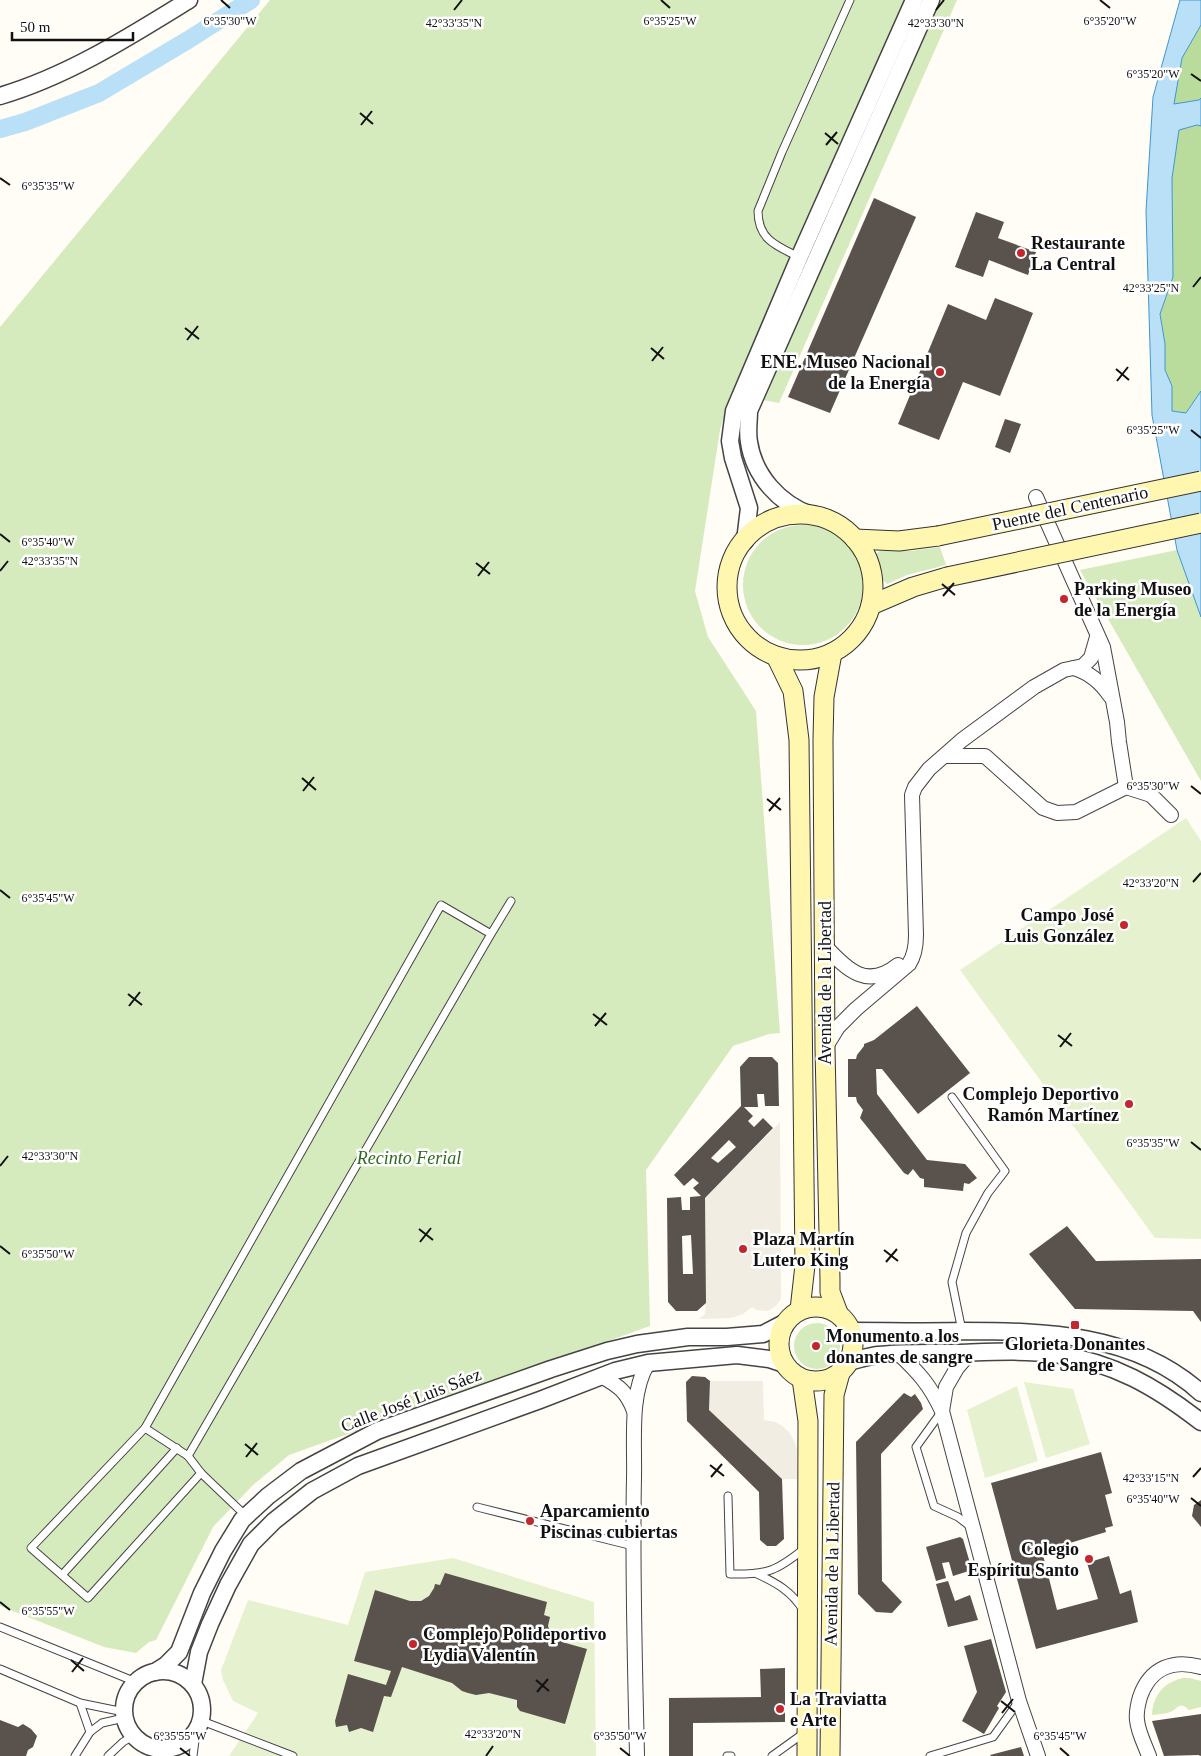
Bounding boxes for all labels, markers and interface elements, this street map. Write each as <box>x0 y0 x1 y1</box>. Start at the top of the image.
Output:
scale bar <box>12 10 134 42</box>
text: 6°35'30"W <box>203 14 257 28</box>
text: 6°35'25"W <box>643 14 697 28</box>
text: 6°35'20"W <box>1083 14 1137 28</box>
text: 42°33'35"N <box>426 16 483 30</box>
text: 42°33'30"N <box>908 16 965 30</box>
text: 50 m <box>20 19 51 35</box>
text: 6°35'20"W <box>1126 67 1180 81</box>
text: 6°35'35"W <box>21 179 75 193</box>
place label: Restaurante La Central <box>1031 233 1125 274</box>
marker: Restaurante La Central <box>1015 247 1027 259</box>
text: 42°33'25"N <box>1123 281 1180 295</box>
place label: ENE. Museo Nacional de la Energía <box>760 352 930 393</box>
marker: ENE. Museo Nacional de la Energía <box>934 366 946 378</box>
text: 6°35'25"W <box>1126 423 1180 437</box>
street label: Puente del Centenario <box>990 482 1150 534</box>
text: 6°35'40"W <box>21 535 75 549</box>
text: 42°33'35"N <box>22 554 79 568</box>
place label: Parking Museo de la Energía <box>1074 579 1192 620</box>
marker: Parking Museo de la Energía <box>1058 593 1070 605</box>
text: 6°35'30"W <box>1126 779 1180 793</box>
text: 42°33'20"N <box>1123 876 1180 890</box>
text: 6°35'45"W <box>21 891 75 905</box>
street label: Avenida de la Libertad <box>815 901 835 1065</box>
place label: Campo José Luis González <box>1004 905 1114 946</box>
marker: Campo José Luis González <box>1118 919 1130 931</box>
place label: Complejo Deportivo Ramón Martínez <box>963 1084 1119 1125</box>
marker: Complejo Deportivo Ramón Martínez <box>1123 1098 1135 1110</box>
text: 6°35'35"W <box>1126 1136 1180 1150</box>
park label: Recinto Ferial <box>356 1148 461 1168</box>
text: 42°33'30"N <box>22 1149 79 1163</box>
place label: Plaza Martín Lutero King <box>753 1229 854 1270</box>
marker: Plaza Martín Lutero King <box>737 1243 749 1255</box>
text: 6°35'50"W <box>21 1247 75 1261</box>
marker: Glorieta Donantes de Sangre <box>1069 1319 1081 1331</box>
place label: Monumento a los donantes de sangre <box>826 1326 973 1367</box>
place label: Glorieta Donantes de Sangre <box>1005 1334 1145 1375</box>
marker: Monumento a los donantes de sangre <box>810 1340 822 1352</box>
street label: Calle José Luis Sáez <box>338 1364 484 1436</box>
text: 42°33'15"N <box>1123 1471 1180 1485</box>
street label: Avenida de la Libertad <box>821 1482 843 1646</box>
text: 6°35'40"W <box>1126 1492 1180 1506</box>
place label: Aparcamiento Piscinas cubiertas <box>540 1501 678 1542</box>
marker: Aparcamiento Piscinas cubiertas <box>524 1515 536 1527</box>
place label: Colegio Espíritu Santo <box>967 1539 1079 1580</box>
marker: Colegio Espíritu Santo <box>1083 1553 1095 1565</box>
text: 6°35'55"W <box>21 1604 75 1618</box>
place label: Complejo Polideportivo Lydia Valentín <box>423 1624 606 1665</box>
marker: Complejo Polideportivo Lydia Valentín <box>407 1638 419 1650</box>
place label: La Traviatta e Arte <box>790 1689 887 1730</box>
marker: La Traviatta e Arte <box>774 1703 786 1715</box>
text: 42°33'20"N <box>465 1727 522 1741</box>
text: 6°35'55"W <box>153 1729 207 1743</box>
text: 6°35'50"W <box>593 1729 647 1743</box>
text: 6°35'45"W <box>1033 1729 1087 1743</box>

